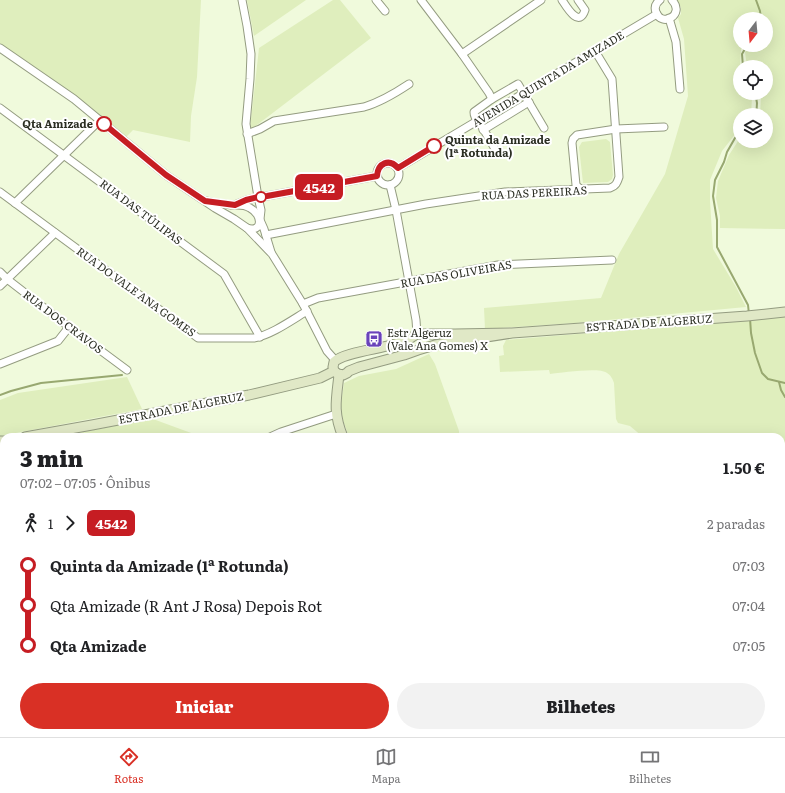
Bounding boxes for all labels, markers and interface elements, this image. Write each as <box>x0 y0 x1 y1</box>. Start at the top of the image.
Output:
north arrow <box>733 12 773 52</box>
map controls <box>733 12 773 148</box>
street label: AVENIDA QUINTA DA AMIZADE <box>469 26 626 130</box>
button: locate <box>733 60 773 100</box>
button: layers <box>733 108 773 148</box>
place label: Qta Amizade <box>22 115 93 131</box>
marker: Qta Amizade <box>96 116 112 132</box>
place label: Quinta da Amizade (1ª Rotunda) <box>445 131 550 160</box>
marker: Quinta da Amizade (1ª Rotunda) <box>426 138 442 154</box>
line badge: 4542 <box>291 174 347 200</box>
street label: RUA DAS TÚLIPAS <box>97 175 186 248</box>
text: 4542 <box>303 177 335 197</box>
street label: RUA DAS PEREIRAS <box>481 181 587 203</box>
unlabelled marker <box>255 191 267 203</box>
street label: RUA DO VALE ANA GOMES <box>74 242 199 340</box>
street label: RUA DAS OLIVEIRAS <box>399 255 513 291</box>
street label: RUA DOS CRAVOS <box>20 286 107 357</box>
street label: ESTRADA DE ALGERUZ <box>585 310 713 334</box>
place label: Estr Algeruz (Vale Ana Gomes) X <box>387 324 488 353</box>
bus stop icon: Estr Algeruz (Vale Ana Gomes) X <box>364 329 384 349</box>
street label: ESTRADA DE ALGERUZ <box>117 387 245 427</box>
text: 3 min <box>20 441 83 474</box>
text: 1.50 € <box>723 456 765 479</box>
text: 07:02 – 07:05 · Ônibus <box>20 473 150 492</box>
icon: walk <box>20 512 42 534</box>
icon: forward <box>59 512 81 534</box>
text: 4542 <box>95 513 127 533</box>
text: 1 <box>48 514 53 533</box>
text: 2 paradas <box>707 514 765 533</box>
text: Quinta da Amizade (1ª Rotunda) <box>50 554 289 577</box>
text: 07:03 <box>732 556 765 575</box>
text: Qta Amizade (R Ant J Rosa) Depois Rot <box>50 594 322 617</box>
text: 07:04 <box>732 596 765 615</box>
text: Qta Amizade <box>50 634 146 657</box>
text: 07:05 <box>733 636 765 655</box>
button: Iniciar <box>20 683 389 729</box>
button: Bilhetes <box>397 683 765 729</box>
tab: Rotas <box>114 746 143 786</box>
tab: Mapa <box>371 746 401 786</box>
tab: Bilhetes <box>629 746 671 786</box>

